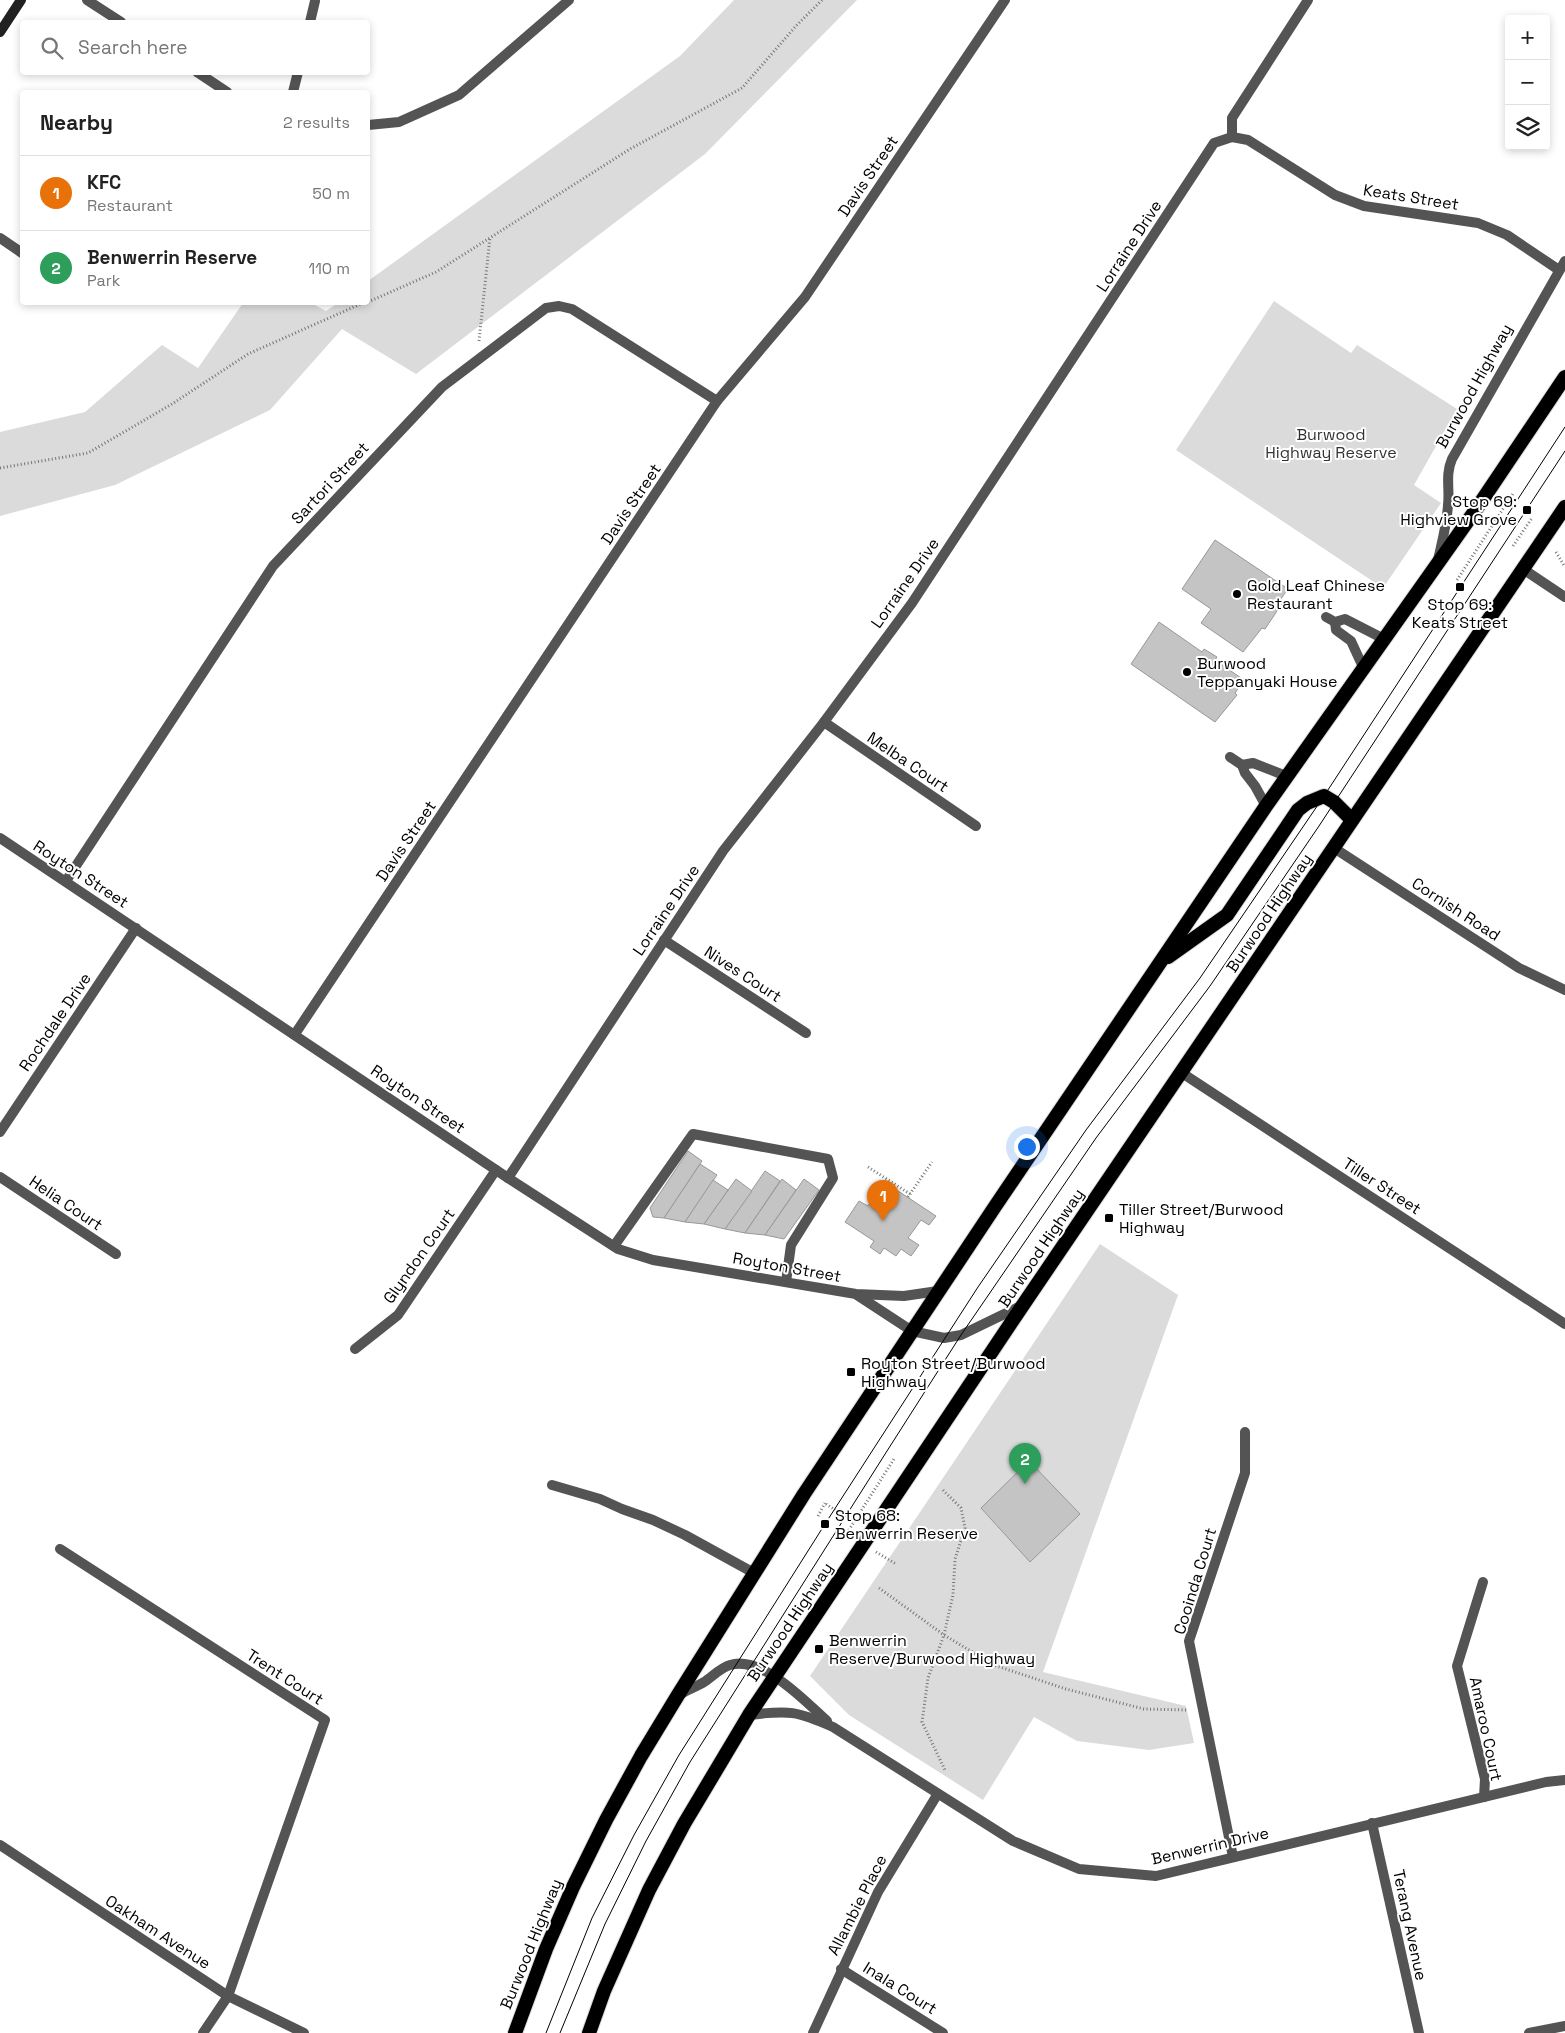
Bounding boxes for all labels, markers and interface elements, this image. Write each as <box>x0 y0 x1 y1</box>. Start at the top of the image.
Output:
map controls <box>1505 15 1550 150</box>
button: + <box>1505 15 1550 60</box>
search box <box>20 20 370 75</box>
icon: search <box>38 34 66 62</box>
text: Search here <box>78 35 188 60</box>
button: − <box>1505 60 1550 105</box>
button: layers <box>1505 105 1550 150</box>
text: Nearby <box>40 109 113 136</box>
text: 2 results <box>283 112 350 133</box>
street label: Davis Street <box>833 131 903 221</box>
text: KFC <box>87 170 121 195</box>
street label: Keats Street <box>1362 179 1460 215</box>
text: 1 <box>52 183 60 204</box>
text: 50 m <box>312 183 350 204</box>
text: Restaurant <box>87 195 173 216</box>
street label: Lorraine Drive <box>1092 196 1166 296</box>
text: Benwerrin Reserve <box>87 245 257 270</box>
text: 2 <box>51 258 61 279</box>
text: 110 m <box>308 258 350 279</box>
text: Park <box>87 270 120 291</box>
street label: Burwood Highway <box>1431 320 1517 452</box>
park label: Burwood Highway Reserve <box>1265 424 1397 463</box>
street label: Sartori Street <box>287 437 373 529</box>
street label: Davis Street <box>596 459 666 549</box>
place label: Stop 69: Highview Grove <box>1400 491 1517 530</box>
marker: Stop 69: Highview Grove <box>1521 504 1533 516</box>
street label: Lorraine Drive <box>866 534 944 632</box>
place label: Gold Leaf Chinese Restaurant <box>1247 575 1385 614</box>
marker: Stop 69: Keats Street <box>1454 581 1466 593</box>
marker: Gold Leaf Chinese Restaurant <box>1231 588 1243 600</box>
place label: Stop 69: Keats Street <box>1412 594 1508 633</box>
place label: Burwood Teppanyaki House <box>1197 653 1337 692</box>
marker: Burwood Teppanyaki House <box>1181 666 1193 678</box>
street label: Melba Court <box>863 727 953 797</box>
street label: Davis Street <box>371 796 441 886</box>
street label: Royton Street <box>29 835 133 913</box>
street label: Burwood Highway <box>1221 849 1317 977</box>
street label: Lorraine Drive <box>628 861 704 959</box>
street label: Cornish Road <box>1408 873 1504 945</box>
street label: Nives Court <box>700 941 786 1007</box>
street label: Rochdale Drive <box>14 969 96 1075</box>
street label: Royton Street <box>367 1060 469 1138</box>
your location <box>1014 1134 1040 1160</box>
street label: Tiller Street <box>1339 1153 1425 1219</box>
street label: Helia Court <box>25 1171 107 1235</box>
pin: 1 <box>867 1180 899 1221</box>
street label: Burwood Highway <box>993 1184 1089 1312</box>
place label: Tiller Street/Burwood Highway <box>1119 1199 1284 1238</box>
street label: Glyndon Court <box>378 1204 460 1308</box>
marker: Tiller Street/Burwood Highway <box>1103 1212 1115 1224</box>
street label: Royton Street <box>731 1247 843 1287</box>
place label: Royton Street/Burwood Highway <box>861 1353 1046 1392</box>
marker: Royton Street/Burwood Highway <box>845 1366 857 1378</box>
pin: 2 <box>1009 1443 1041 1484</box>
place label: Stop 68: Benwerrin Reserve <box>835 1505 978 1544</box>
marker: Stop 68: Benwerrin Reserve <box>819 1518 831 1530</box>
street label: Cooinda Court <box>1169 1525 1221 1637</box>
street label: Burwood Highway <box>742 1558 838 1686</box>
place label: Benwerrin Reserve/Burwood Highway <box>829 1630 1035 1669</box>
marker: Benwerrin Reserve/Burwood Highway <box>813 1643 825 1655</box>
street label: Trent Court <box>242 1644 328 1710</box>
street label: Amaroo Court <box>1465 1675 1507 1783</box>
street label: Benwerrin Drive <box>1149 1822 1271 1870</box>
street label: Allambie Place <box>823 1851 891 1959</box>
street label: Terang Avenue <box>1388 1868 1432 1982</box>
street label: Burwood Highway <box>495 1876 567 2012</box>
street label: Oakham Avenue <box>101 1890 215 1974</box>
street label: Inala Court <box>859 1957 941 2019</box>

